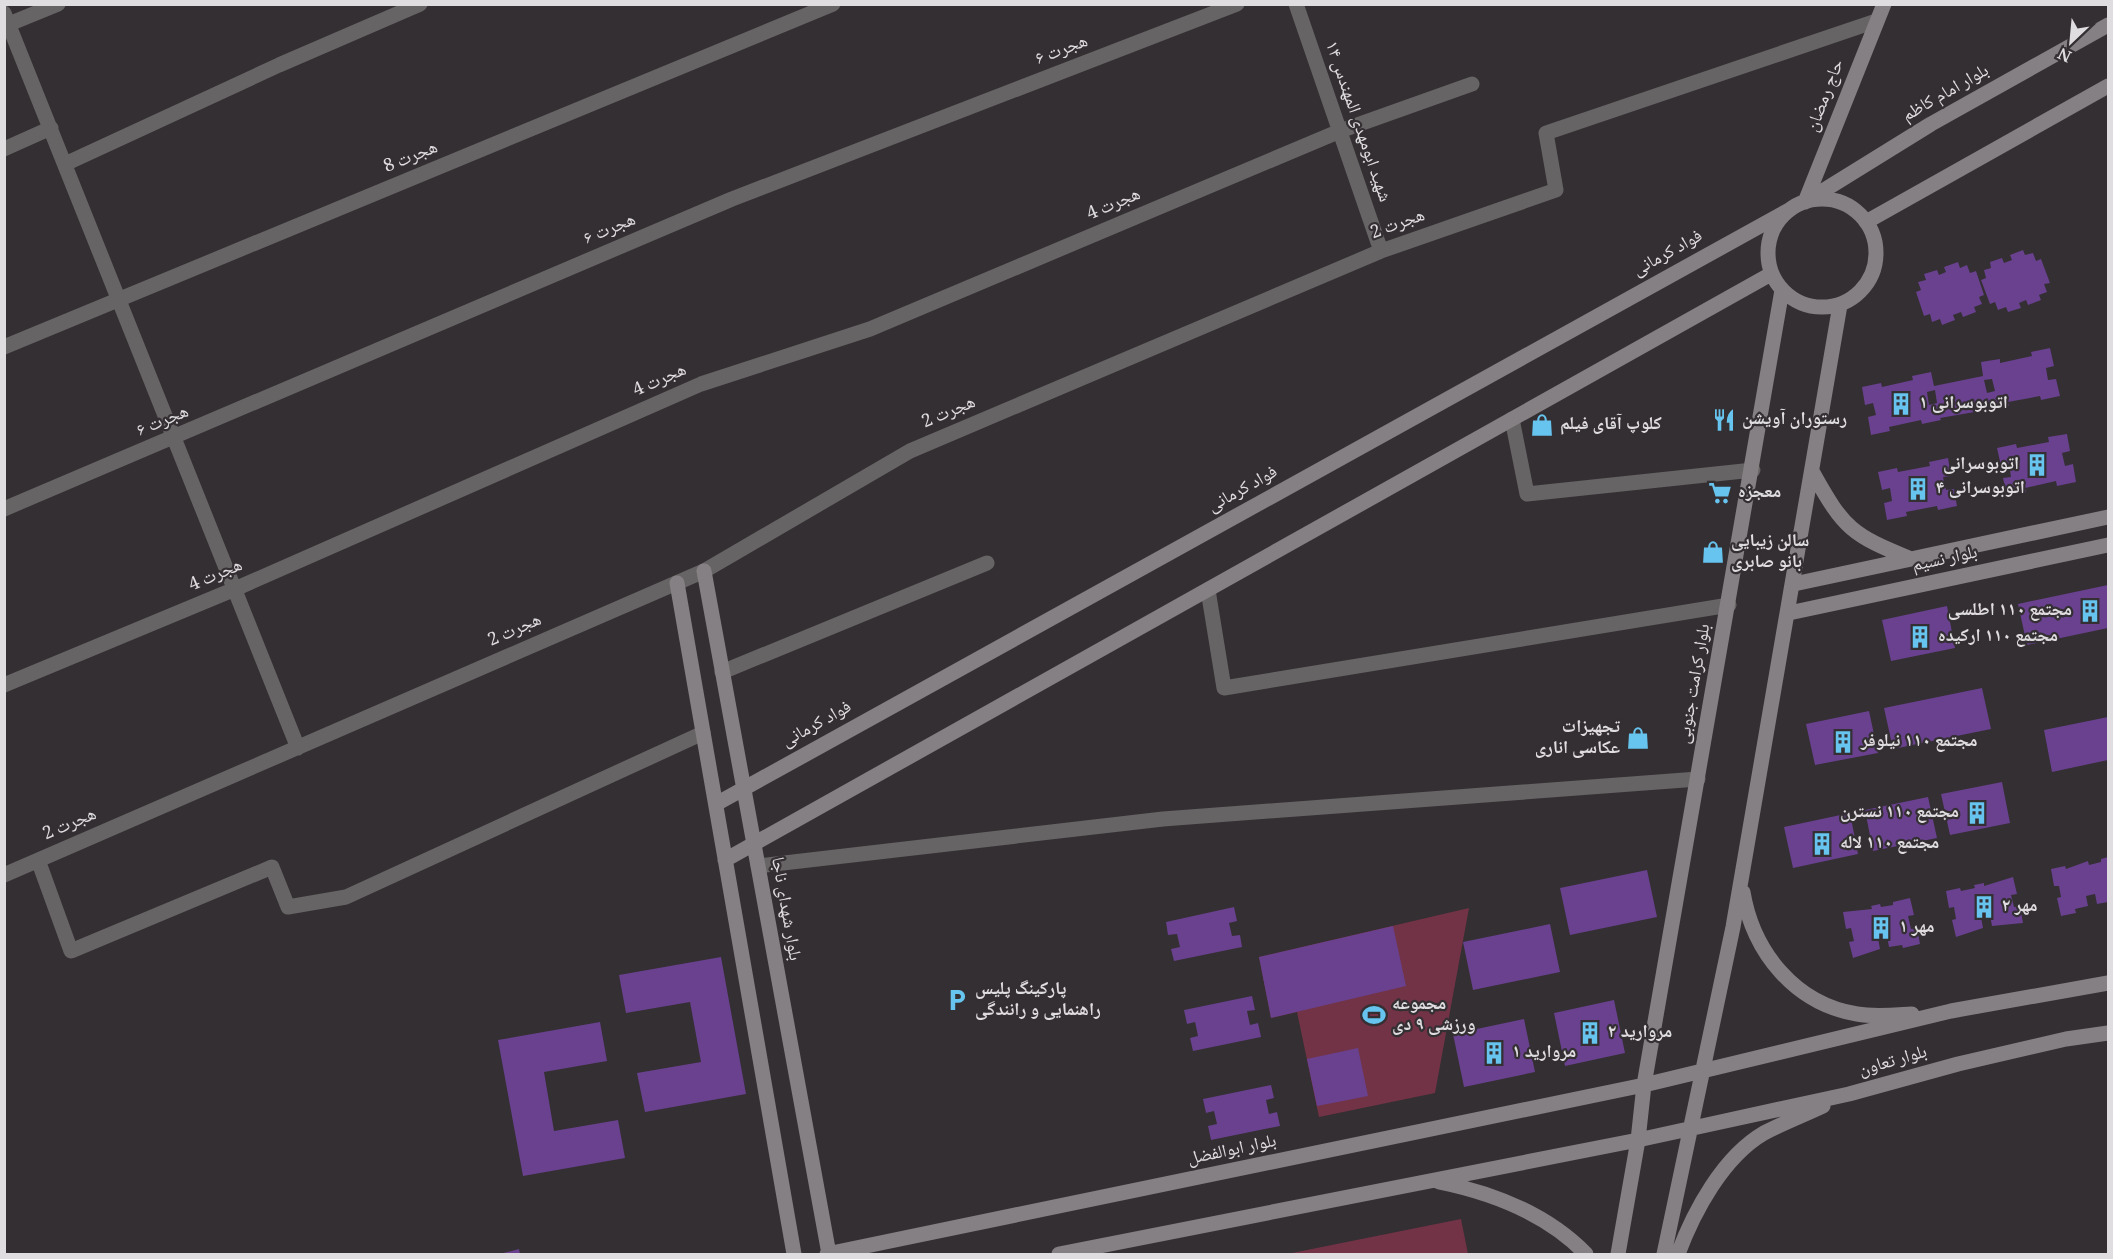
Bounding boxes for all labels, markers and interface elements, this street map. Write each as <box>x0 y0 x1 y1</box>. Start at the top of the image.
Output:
north arrow <box>2041 12 2101 72</box>
street label: هجرت ۶ <box>1031 27 1093 75</box>
street label: شهید ابومهدی المهندس ۱۴ <box>1315 37 1399 207</box>
text: N <box>2054 38 2077 68</box>
street label: حاج رمضان <box>1798 55 1854 137</box>
street label: بلوار امام کاظم <box>1897 57 1995 131</box>
street label: هجرت 8 <box>379 134 443 182</box>
street label: هجرت 4 <box>1082 180 1146 230</box>
street label: هجرت 2 <box>1366 201 1430 249</box>
street label: هجرت ۶ <box>579 206 641 254</box>
street label: فواد کرمانی <box>1627 222 1709 286</box>
street label: هجرت 4 <box>628 356 692 406</box>
street label: هجرت 2 <box>917 388 981 438</box>
place label: اتوبوسرانی ۱ <box>1919 389 2008 419</box>
building icon: اتوبوسرانی ۱ <box>1888 391 1914 417</box>
street label: هجرت ۶ <box>132 398 194 446</box>
place label: رستوران آویشن <box>1742 405 1847 435</box>
restaurant icon: رستوران آویشن <box>1711 407 1737 433</box>
place label: کلوپ آقای فیلم <box>1560 410 1662 440</box>
shop icon: کلوپ آقای فیلم <box>1529 412 1555 438</box>
place label: اتوبوسرانی <box>1943 450 2019 480</box>
building icon: اتوبوسرانی <box>2024 452 2050 478</box>
street label: فواد کرمانی <box>1202 458 1284 522</box>
place label: اتوبوسرانی ۴ <box>1936 474 2025 504</box>
building icon: اتوبوسرانی ۴ <box>1905 476 1931 502</box>
place label: معجزه <box>1738 478 1781 508</box>
supermarket icon: معجزه <box>1707 480 1733 506</box>
place label: سالن زیبایی بانو صابری <box>1731 527 1809 578</box>
street label: بلوار نسیم <box>1910 538 1980 582</box>
shop icon: سالن زیبایی بانو صابری <box>1700 539 1726 565</box>
street label: هجرت 4 <box>184 551 248 601</box>
place label: مجتمع ۱۱۰ اطلسی <box>1948 596 2072 626</box>
building icon: مجتمع ۱۱۰ اطلسی <box>2077 598 2103 624</box>
street label: هجرت 2 <box>483 606 547 656</box>
street label: بلوار کرامت جنوبی <box>1670 622 1720 746</box>
place label: مجتمع ۱۱۰ ارکیده <box>1938 622 2058 652</box>
building icon: مجتمع ۱۱۰ ارکیده <box>1907 624 1933 650</box>
street label: فواد کرمانی <box>776 693 858 757</box>
place label: تجهیزات عکاسی اناری <box>1535 713 1620 764</box>
shop icon: تجهیزات عکاسی اناری <box>1625 725 1651 751</box>
place label: مجتمع ۱۱۰ نیلوفر <box>1860 727 1978 757</box>
building icon: مجتمع ۱۱۰ نیلوفر <box>1830 729 1856 755</box>
place label: مجتمع ۱۱۰ نسترن <box>1840 798 1959 828</box>
street label: هجرت 2 <box>38 800 102 850</box>
building icon: مجتمع ۱۱۰ نسترن <box>1964 800 1990 826</box>
place label: مجتمع ۱۱۰ لاله <box>1840 829 1939 859</box>
building icon: مجتمع ۱۱۰ لاله <box>1809 831 1835 857</box>
street label: بلوار شهدای ناجا <box>761 855 809 963</box>
place label: مهر ۲ <box>2002 892 2038 922</box>
building icon: مهر ۲ <box>1971 894 1997 920</box>
place label: مهر ۱ <box>1899 913 1935 943</box>
building icon: مهر ۱ <box>1868 915 1894 941</box>
place label: پارکینگ پلیس راهنمایی و رانندگی <box>975 975 1101 1026</box>
parking icon: پارکینگ پلیس راهنمایی و رانندگی <box>944 987 970 1013</box>
place label: مجموعه ورزشی ۹ دی <box>1392 990 1476 1041</box>
sports icon: مجموعه ورزشی ۹ دی <box>1361 1002 1387 1028</box>
place label: مروارید ۲ <box>1608 1018 1672 1048</box>
building icon: مروارید ۲ <box>1577 1020 1603 1046</box>
place label: مروارید ۱ <box>1512 1038 1576 1068</box>
street label: بلوار تعاون <box>1855 1038 1931 1086</box>
building icon: مروارید ۱ <box>1481 1040 1507 1066</box>
street label: بلوار ابوالفضل <box>1185 1127 1279 1175</box>

